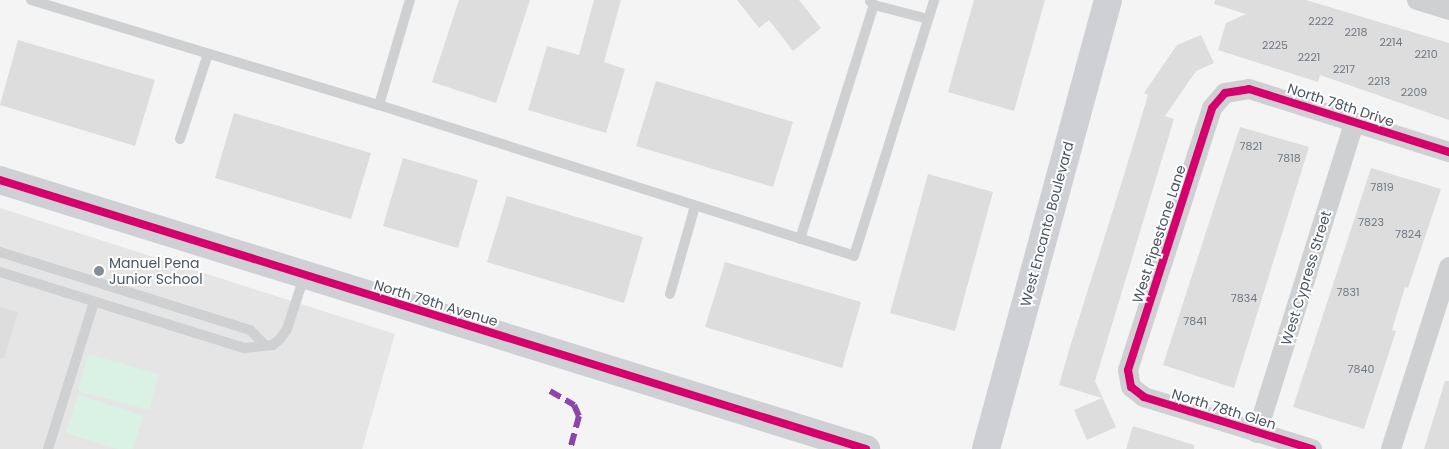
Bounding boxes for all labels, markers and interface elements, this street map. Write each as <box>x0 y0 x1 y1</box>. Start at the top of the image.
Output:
house number: 2222 <box>1308 14 1334 28</box>
house number: 2218 <box>1344 25 1368 39</box>
house number: 2214 <box>1379 35 1403 49</box>
house number: 2225 <box>1262 38 1288 52</box>
house number: 2210 <box>1414 47 1438 61</box>
house number: 2221 <box>1298 50 1320 64</box>
house number: 2217 <box>1333 62 1355 76</box>
house number: 2213 <box>1368 74 1390 88</box>
street label: North 78th Drive <box>1286 80 1396 130</box>
house number: 2209 <box>1401 85 1427 99</box>
house number: 7821 <box>1240 139 1262 153</box>
street label: West Encanto Boulevard <box>1017 140 1077 308</box>
house number: 7818 <box>1277 151 1301 165</box>
street label: West Pipestone Lane <box>1129 163 1189 305</box>
house number: 7819 <box>1370 180 1394 194</box>
street label: West Cypress Street <box>1278 209 1334 347</box>
house number: 7823 <box>1358 215 1384 229</box>
house number: 7824 <box>1395 227 1421 241</box>
place label: Manuel Pena Junior School <box>109 255 203 288</box>
marker: Manuel Pena Junior School <box>93 265 105 277</box>
street label: North 79th Avenue <box>372 276 500 330</box>
house number: 7831 <box>1337 285 1359 299</box>
house number: 7834 <box>1231 291 1257 305</box>
house number: 7841 <box>1183 314 1207 328</box>
house number: 7840 <box>1348 362 1374 376</box>
street label: North 78th Glen <box>1170 385 1278 433</box>

